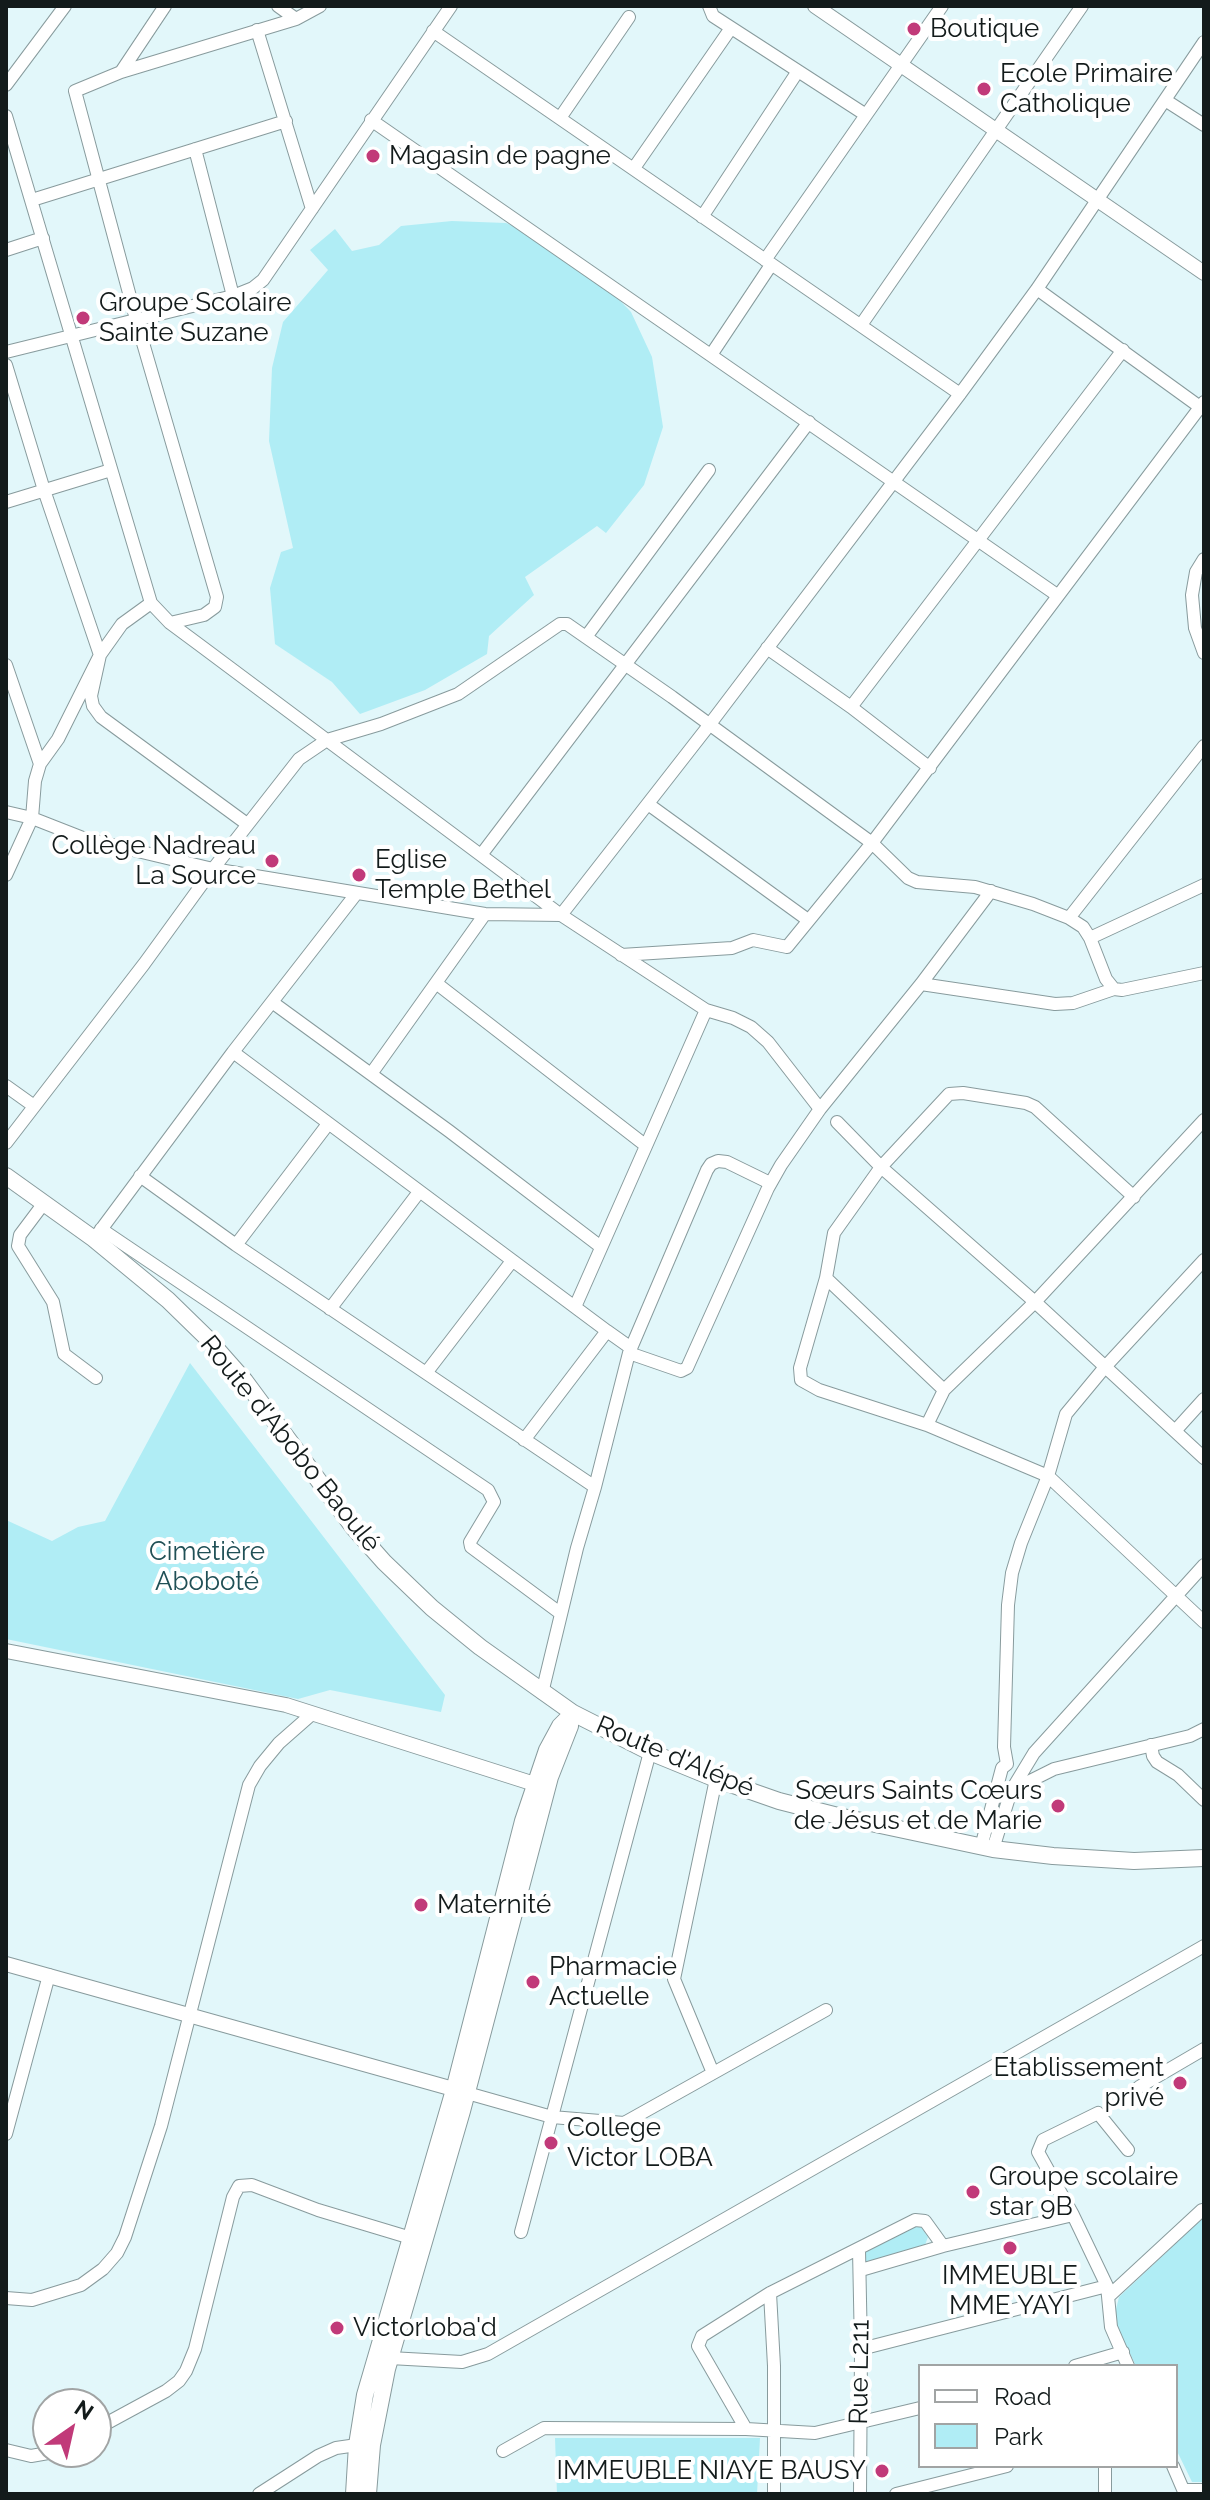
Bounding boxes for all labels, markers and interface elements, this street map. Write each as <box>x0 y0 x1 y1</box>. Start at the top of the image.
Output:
place label: Boutique <box>930 13 1039 45</box>
marker: Boutique <box>905 20 923 38</box>
place label: Ecole Primaire Catholique <box>1000 58 1173 120</box>
marker: Ecole Primaire Catholique <box>975 80 993 98</box>
place label: Magasin de pagne <box>389 140 611 172</box>
marker: Magasin de pagne <box>364 147 382 165</box>
place label: Groupe Scolaire Sainte Suzane <box>99 287 291 348</box>
marker: Groupe Scolaire Sainte Suzane <box>74 309 92 327</box>
place label: Collège Nadreau La Source <box>51 830 256 892</box>
place label: Eglise Temple Bethel <box>375 844 551 906</box>
marker: Collège Nadreau La Source <box>263 852 281 870</box>
marker: Eglise Temple Bethel <box>350 866 368 884</box>
street label: Route d'Abobo Baoulé <box>193 1330 387 1558</box>
park label: Cimetière Aboboté <box>149 1536 265 1598</box>
street label: Route d'Alépé <box>591 1710 759 1804</box>
place label: Sœurs Saints Cœurs de Jésus et de Marie <box>794 1775 1042 1836</box>
marker: Sœurs Saints Cœurs de Jésus et de Marie <box>1049 1797 1067 1815</box>
place label: Maternité <box>437 1889 551 1921</box>
marker: Maternité <box>412 1896 430 1914</box>
place label: Pharmacie Actuelle <box>549 1951 677 2012</box>
marker: Pharmacie Actuelle <box>524 1973 542 1991</box>
place label: Etablissement privé <box>993 2052 1164 2114</box>
marker: Etablissement privé <box>1171 2074 1189 2092</box>
place label: College Victor LOBA <box>567 2112 713 2174</box>
marker: College Victor LOBA <box>542 2134 560 2152</box>
place label: Groupe scolaire star 9B <box>989 2161 1178 2222</box>
marker: Groupe scolaire star 9B <box>964 2183 982 2201</box>
marker: IMMEUBLE MME YAYI <box>1001 2239 1019 2257</box>
place label: IMMEUBLE MME YAYI <box>942 2260 1078 2322</box>
place label: Victorloba'd <box>353 2312 497 2344</box>
marker: Victorloba'd <box>328 2319 346 2337</box>
street label: Rue L211 <box>843 2319 877 2425</box>
legend <box>918 2364 1178 2468</box>
text: Road <box>994 2382 1052 2411</box>
north arrow <box>32 2388 112 2468</box>
text: N <box>70 2394 99 2425</box>
text: Park <box>994 2422 1043 2451</box>
place label: IMMEUBLE NIAYE BAUSY <box>557 2455 866 2487</box>
marker: IMMEUBLE NIAYE BAUSY <box>873 2462 891 2480</box>

